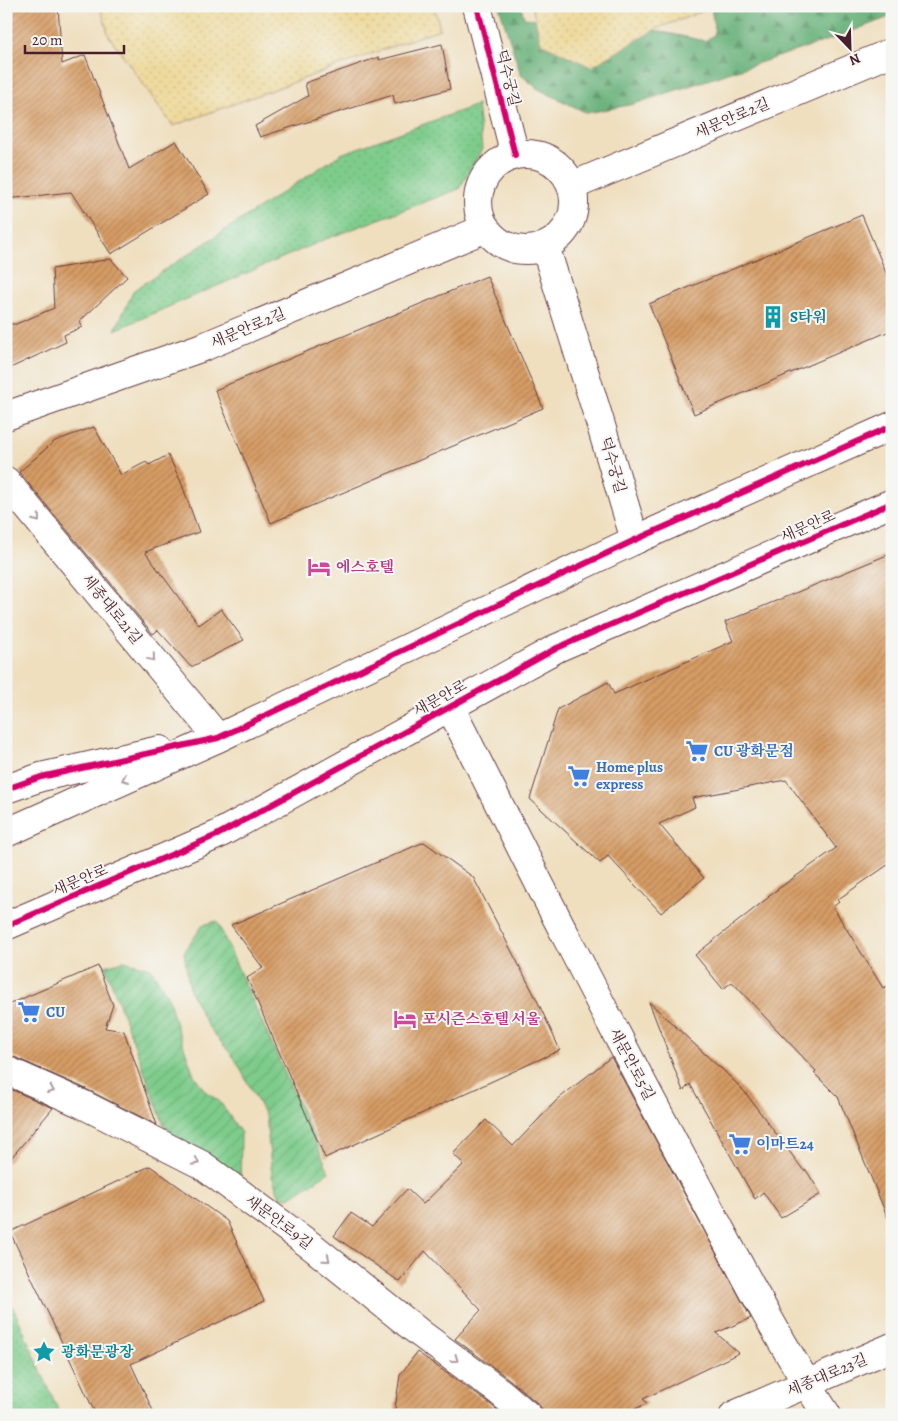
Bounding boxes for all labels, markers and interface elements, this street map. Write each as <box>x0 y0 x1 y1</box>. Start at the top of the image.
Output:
scale bar <box>25 22 124 54</box>
north arrow <box>826 22 876 72</box>
text: 20 m <box>32 30 63 50</box>
street label: 덕수궁길 <box>491 47 525 109</box>
text: N <box>846 49 863 70</box>
street label: 새문안로2길 <box>691 93 773 143</box>
street label: 새문안로2길 <box>207 303 289 353</box>
building icon: S타워 <box>760 304 786 330</box>
place label: S타워 <box>790 307 827 327</box>
street label: 덕수궁길 <box>595 434 631 496</box>
street label: 새문안로 <box>777 505 839 547</box>
one-way arrow <box>32 513 41 522</box>
hotel icon: 에스호텔 <box>306 554 332 580</box>
place label: 에스호텔 <box>336 557 394 577</box>
street label: 세종대로21길 <box>78 570 146 648</box>
one-way arrow <box>146 652 155 661</box>
street label: 새문안로 <box>410 675 471 721</box>
supermarket icon: CU 광화문점 <box>684 738 710 764</box>
place label: CU 광화문점 <box>714 741 794 761</box>
place label: Home plus express <box>596 757 663 794</box>
supermarket icon: Home plus express <box>566 763 592 789</box>
one-way arrow <box>121 773 130 784</box>
street label: 새문안로 <box>49 859 111 901</box>
supermarket icon: CU <box>16 999 42 1025</box>
place label: CU <box>46 1002 65 1022</box>
hotel icon: 포시즌스호텔 서울 <box>392 1006 418 1032</box>
place label: 포시즌스호텔 서울 <box>422 1009 541 1029</box>
street label: 새문안로5길 <box>605 1024 659 1104</box>
one-way arrow <box>46 1084 55 1094</box>
supermarket icon: 이마트24 <box>727 1131 753 1157</box>
place label: 이마트24 <box>756 1134 814 1154</box>
one-way arrow <box>191 1156 200 1166</box>
street label: 새문안로9길 <box>241 1190 317 1254</box>
one-way arrow <box>321 1253 330 1261</box>
place icon: 광화문광장 <box>31 1339 57 1365</box>
place label: 광화문광장 <box>61 1342 134 1362</box>
street label: 세종대로23길 <box>784 1349 870 1401</box>
one-way arrow <box>449 1353 458 1361</box>

